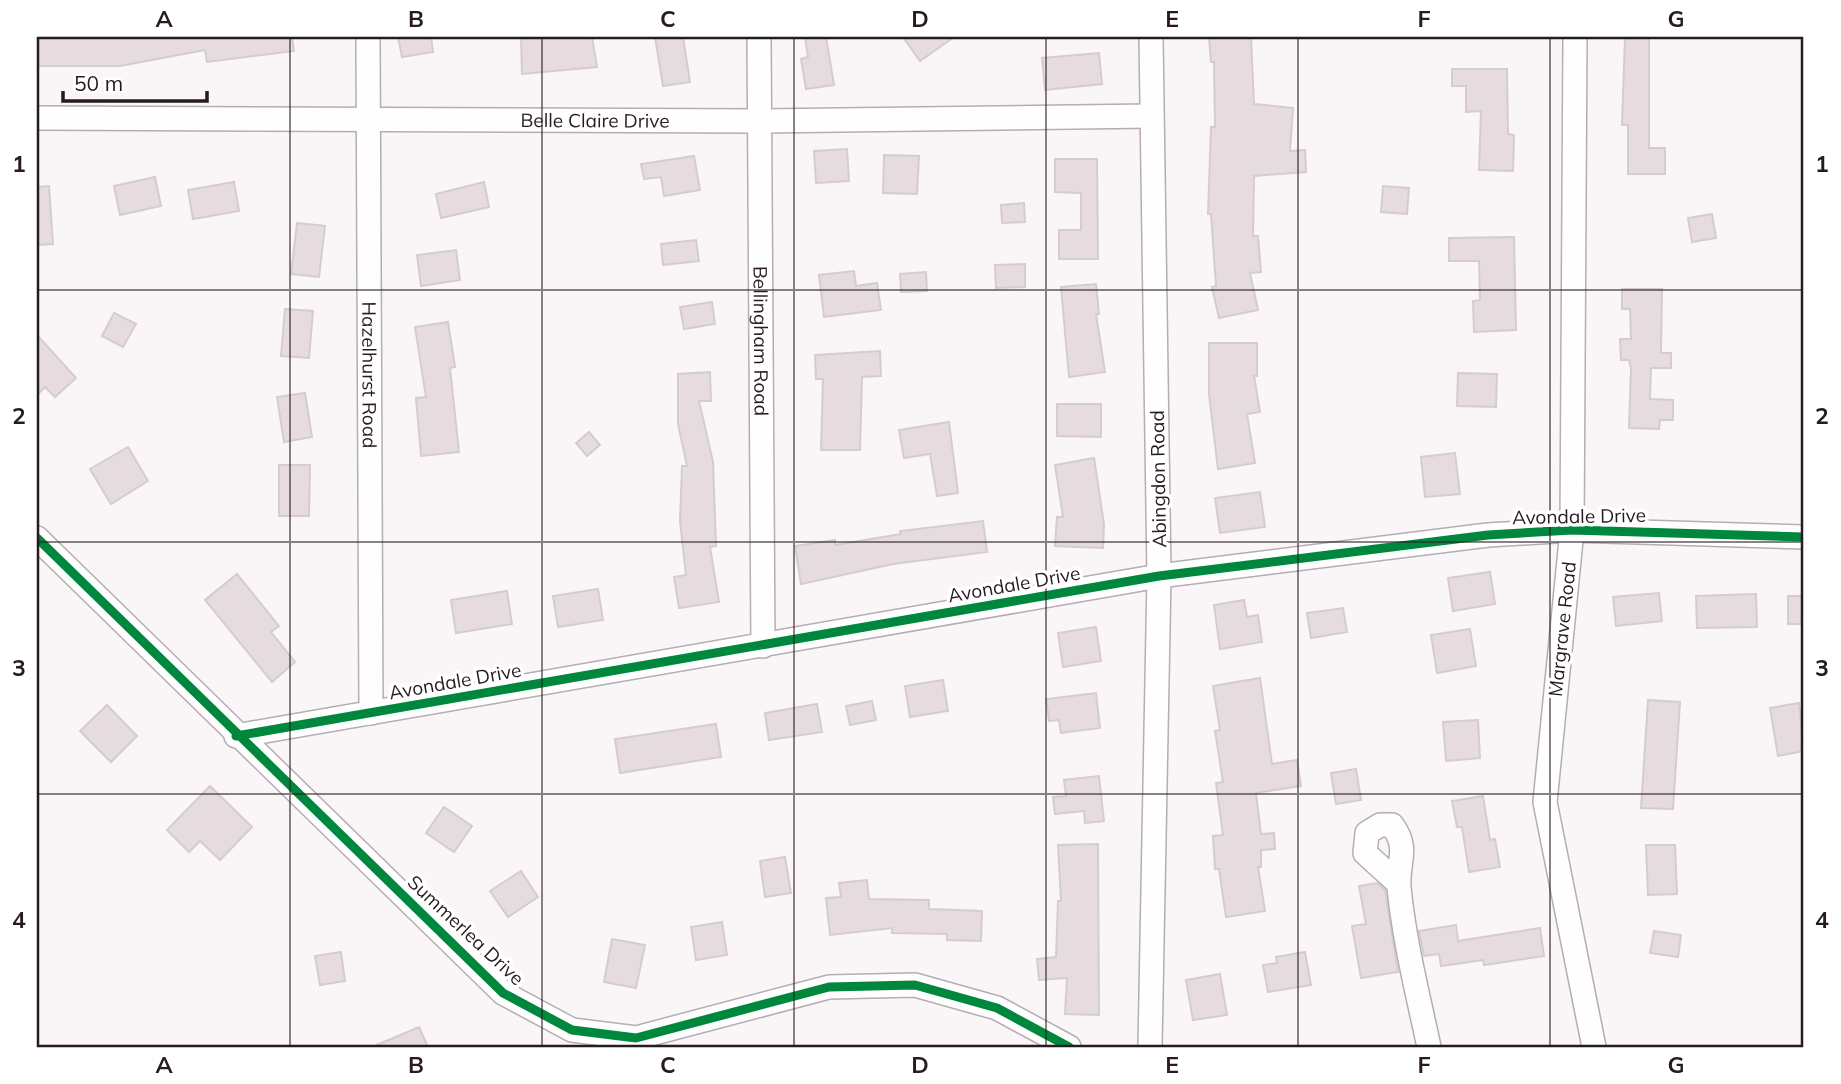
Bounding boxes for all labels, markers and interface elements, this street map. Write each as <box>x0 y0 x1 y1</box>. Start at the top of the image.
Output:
text: A <box>155 4 173 33</box>
text: B <box>408 4 424 33</box>
text: C <box>660 4 676 33</box>
text: D <box>911 4 929 33</box>
text: E <box>1165 4 1179 33</box>
text: F <box>1417 4 1431 33</box>
text: G <box>1667 4 1685 33</box>
scale bar <box>63 60 206 104</box>
text: 50 m <box>74 70 123 96</box>
street label: Belle Claire Drive <box>520 108 670 133</box>
text: 1 <box>12 149 26 178</box>
text: 1 <box>1815 149 1829 178</box>
street label: Bellingham Road <box>749 266 773 416</box>
street label: Hazelhurst Road <box>357 301 382 449</box>
text: 2 <box>12 401 26 430</box>
text: 2 <box>1815 401 1829 430</box>
street label: Abingdon Road <box>1145 410 1171 548</box>
street label: Avondale Drive <box>1512 503 1646 529</box>
street label: Margrave Road <box>1543 560 1581 698</box>
street label: Avondale Drive <box>946 561 1082 607</box>
text: 3 <box>12 653 26 682</box>
text: 3 <box>1815 653 1829 682</box>
street label: Avondale Drive <box>387 658 523 704</box>
street label: Summerlea Drive <box>403 870 529 990</box>
text: 4 <box>12 905 26 934</box>
text: 4 <box>1815 905 1829 934</box>
text: A <box>155 1050 173 1079</box>
text: B <box>408 1050 424 1079</box>
text: C <box>660 1050 676 1079</box>
text: D <box>911 1050 929 1079</box>
text: E <box>1165 1050 1179 1079</box>
text: F <box>1417 1050 1431 1079</box>
text: G <box>1667 1050 1685 1079</box>

